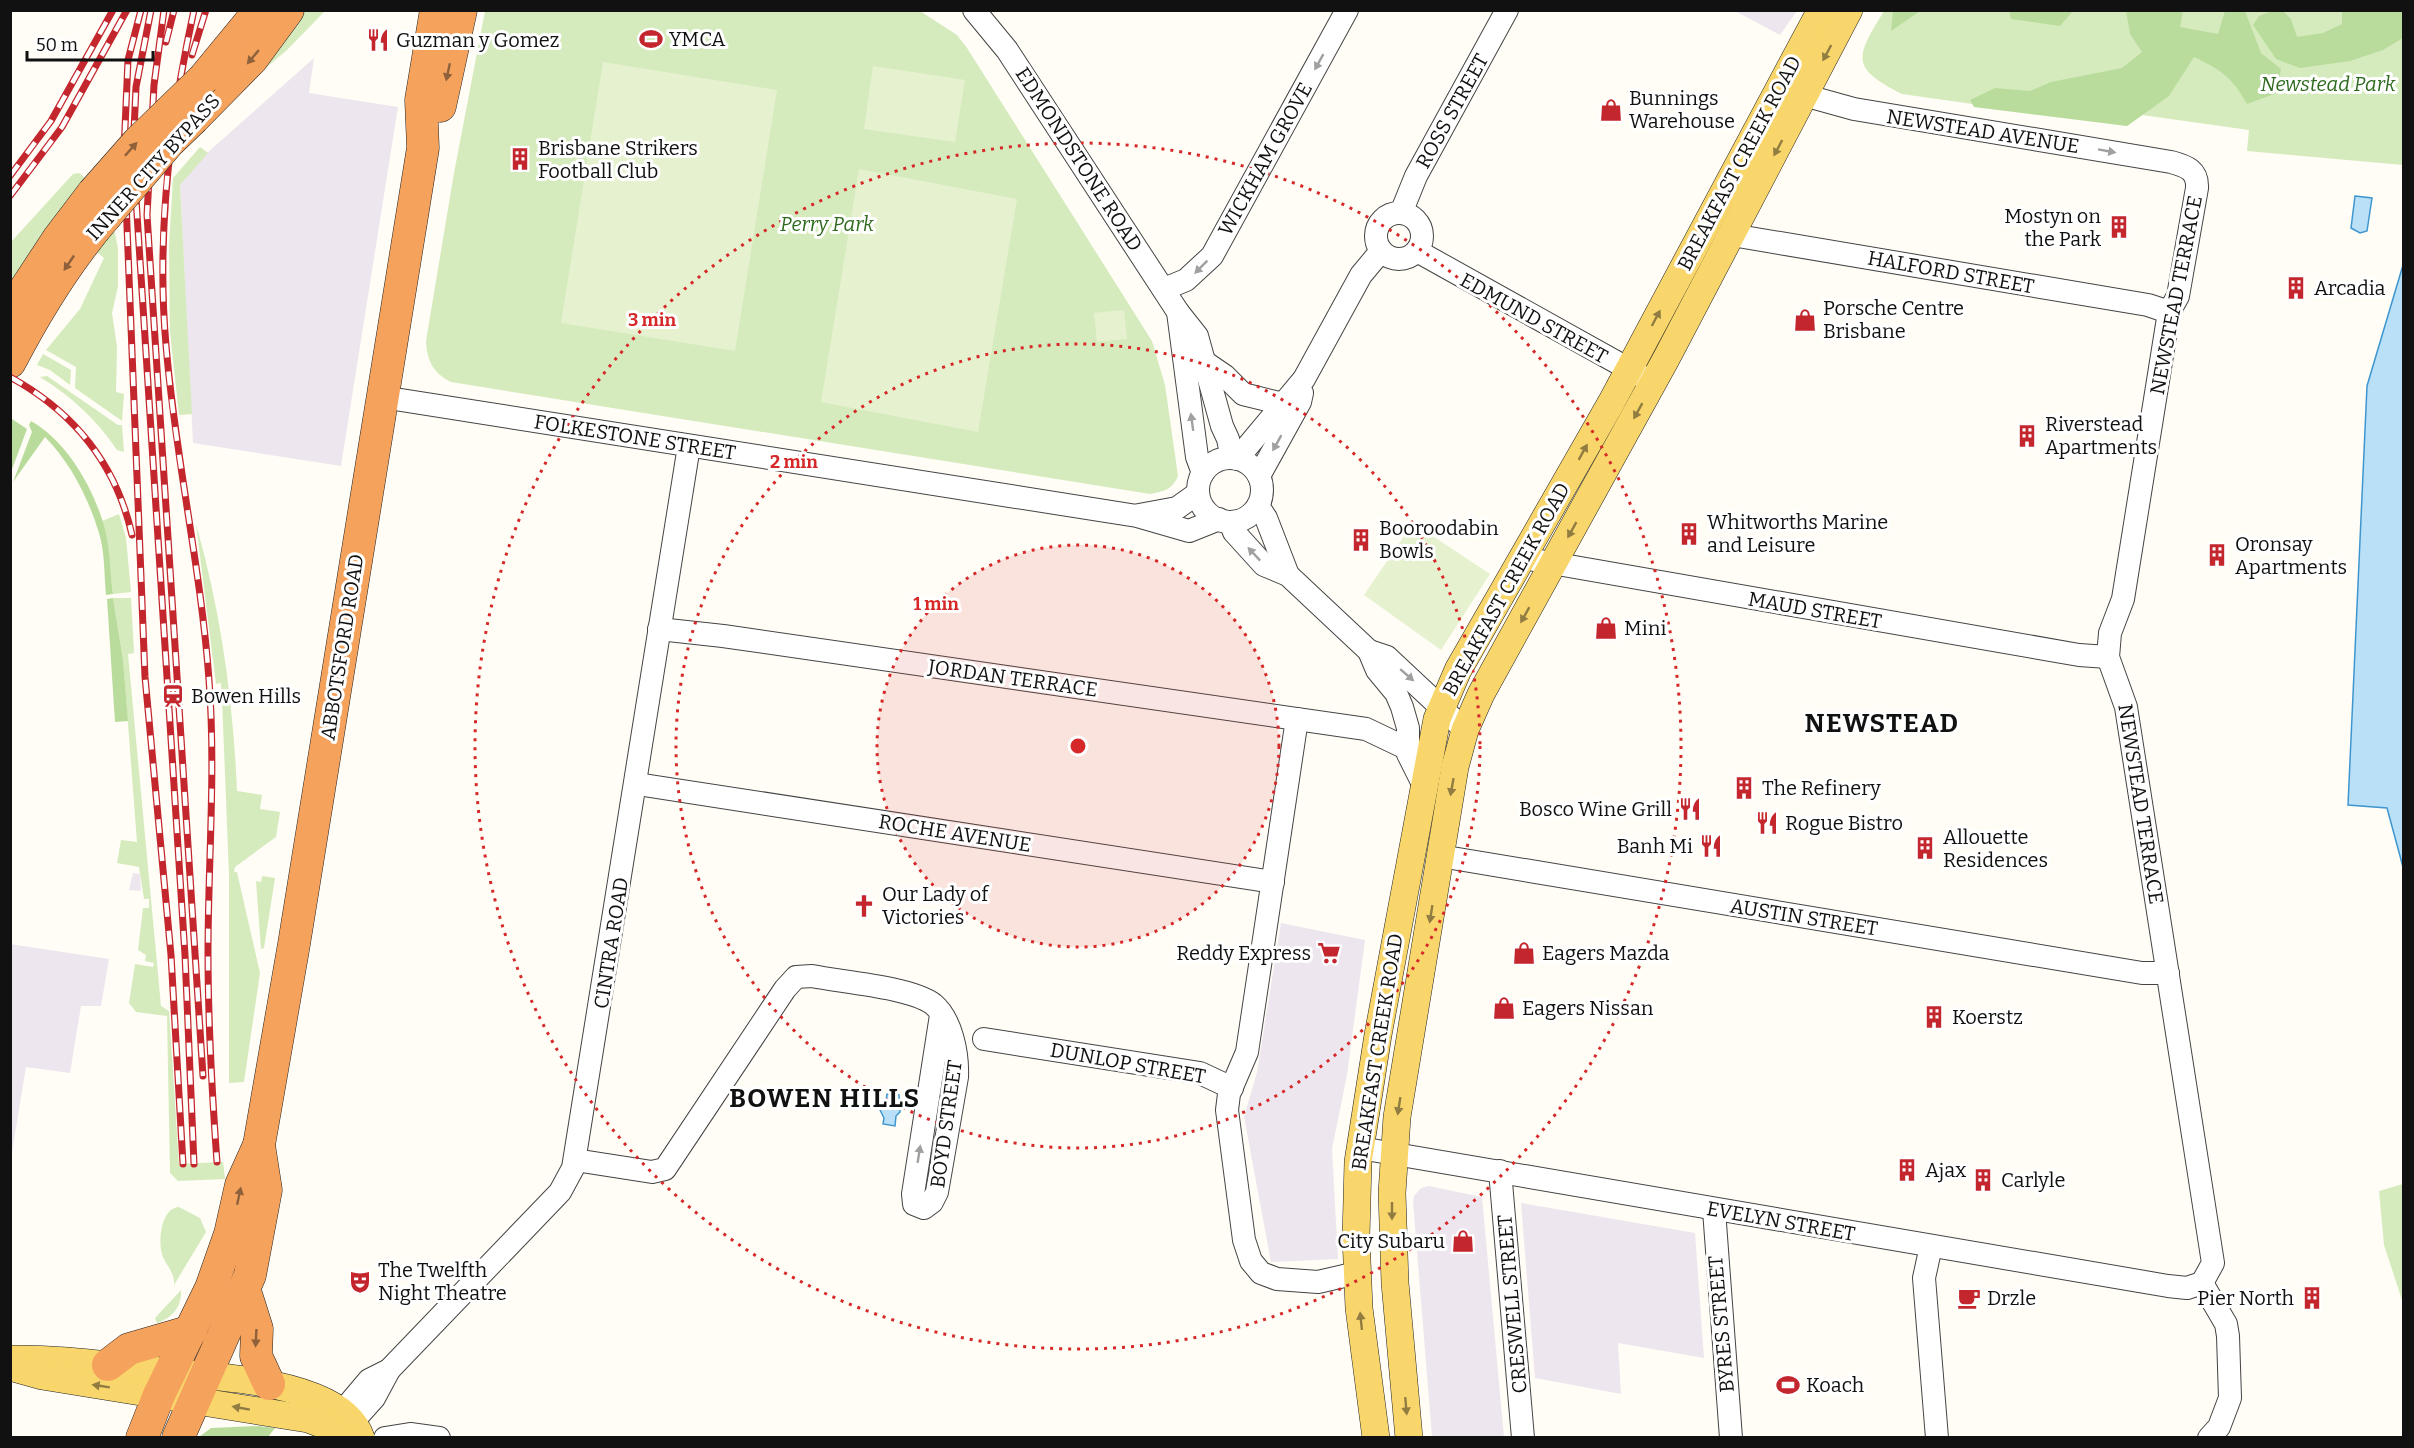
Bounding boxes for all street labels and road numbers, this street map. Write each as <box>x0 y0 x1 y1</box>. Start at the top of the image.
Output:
street label: ROSS STREET <box>1411 49 1493 172</box>
street label: BREAKFAST CREEK ROAD <box>1672 52 1806 274</box>
street label: EDMONDSTONE ROAD <box>1011 63 1147 255</box>
street label: WICKHAM GROVE <box>1213 78 1317 240</box>
street label: INNER CITY BYPASS <box>81 89 225 245</box>
street label: NEWSTEAD AVENUE <box>1885 104 2081 158</box>
street label: NEWSTEAD TERRACE <box>2145 193 2207 397</box>
street label: HALFORD STREET <box>1866 246 2036 299</box>
street label: EDMUND STREET <box>1456 268 1612 369</box>
street label: FOLKESTONE STREET <box>532 409 738 465</box>
street label: BREAKFAST CREEK ROAD <box>1437 478 1575 700</box>
street label: ABBOTSFORD ROAD <box>315 552 369 742</box>
street label: MAUD STREET <box>1746 586 1884 634</box>
street label: JORDAN TERRACE <box>926 654 1099 702</box>
street label: NEWSTEAD TERRACE <box>2113 702 2169 906</box>
street label: ROCHE AVENUE <box>877 809 1033 857</box>
street label: CINTRA ROAD <box>589 876 633 1010</box>
street label: AUSTIN STREET <box>1729 893 1880 941</box>
street label: BREAKFAST CREEK ROAD <box>1346 932 1408 1172</box>
street label: DUNLOP STREET <box>1048 1037 1208 1089</box>
street label: BOYD STREET <box>925 1058 967 1189</box>
street label: EVELYN STREET <box>1705 1196 1857 1246</box>
street label: CRESWELL STREET <box>1492 1213 1532 1394</box>
street label: BYRES STREET <box>1703 1254 1739 1393</box>

